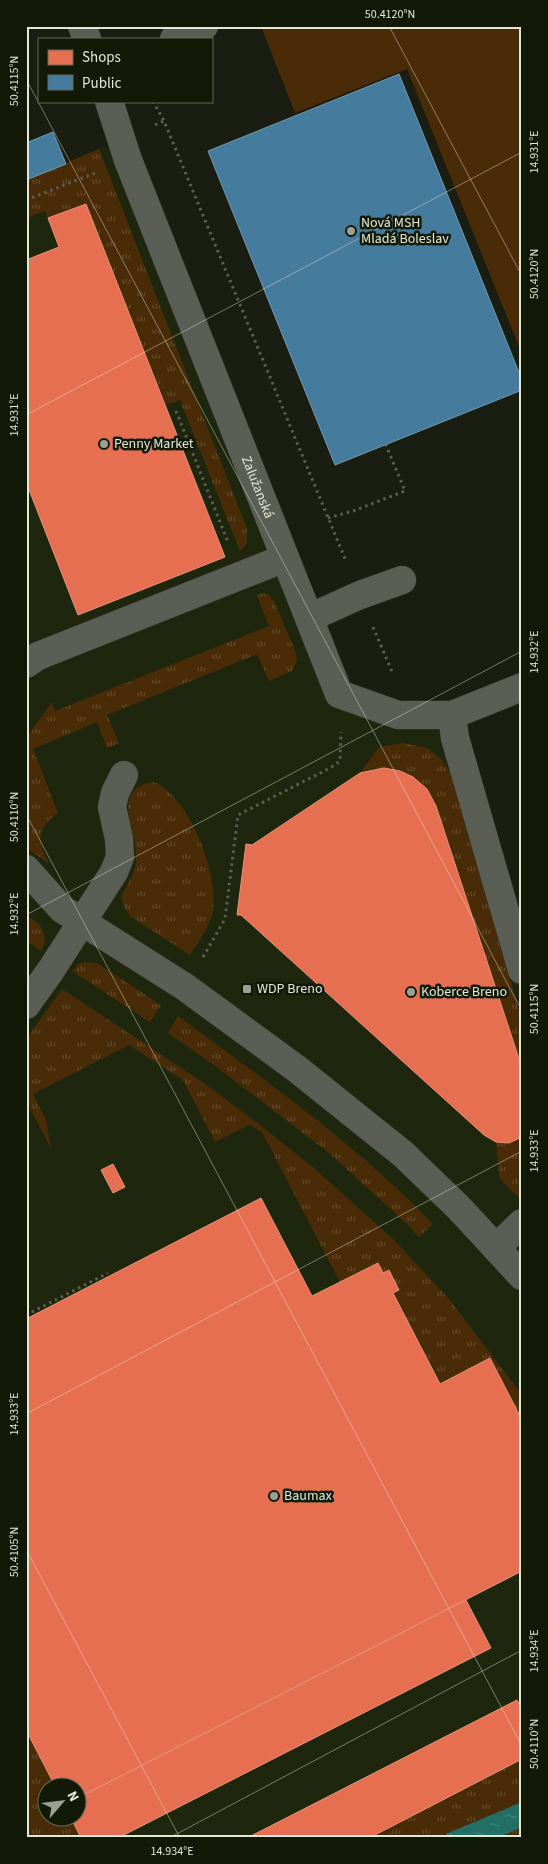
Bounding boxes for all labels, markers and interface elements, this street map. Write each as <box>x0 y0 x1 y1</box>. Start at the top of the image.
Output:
text: 50.4120°N <box>365 6 415 23</box>
legend <box>38 38 212 102</box>
text: Shops <box>82 47 121 68</box>
text: 50.4115°N <box>6 56 23 106</box>
text: Public <box>82 73 121 94</box>
text: 14.931°E <box>526 130 543 174</box>
place label: Nová MSH Mladá Boleslav <box>361 213 449 249</box>
marker: Nová MSH Mladá Boleslav <box>345 225 357 237</box>
text: 50.4120°N <box>526 249 543 299</box>
text: 14.931°E <box>6 393 23 437</box>
place label: Penny Market <box>114 434 194 454</box>
marker: Penny Market <box>98 438 110 450</box>
street label: Zalužanská <box>236 453 279 522</box>
text: 14.932°E <box>526 630 543 674</box>
text: 50.4110°N <box>6 792 23 842</box>
text: 14.932°E <box>6 892 23 936</box>
place label: WDP Breno <box>257 979 322 999</box>
place label: Koberce Breno <box>421 982 507 1002</box>
marker: WDP Breno <box>241 983 253 995</box>
text: 50.4115°N <box>526 984 543 1034</box>
marker: Koberce Breno <box>405 986 417 998</box>
text: 14.933°E <box>526 1129 543 1173</box>
text: 14.933°E <box>6 1392 23 1436</box>
place label: Baumax <box>284 1486 333 1506</box>
marker: Baumax <box>268 1490 280 1502</box>
text: 50.4105°N <box>6 1527 23 1577</box>
text: 14.934°E <box>526 1629 543 1673</box>
text: 50.4110°N <box>526 1719 543 1769</box>
north arrow <box>38 1776 88 1826</box>
text: N <box>62 1788 84 1805</box>
text: 14.934°E <box>150 1843 194 1860</box>

